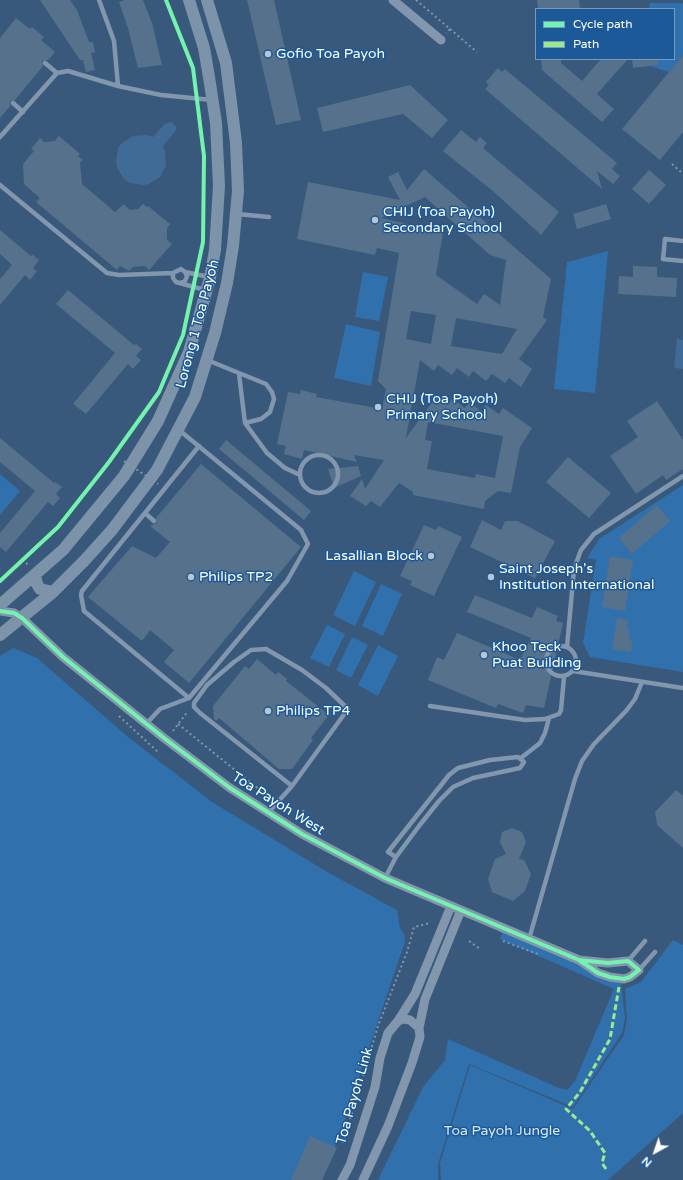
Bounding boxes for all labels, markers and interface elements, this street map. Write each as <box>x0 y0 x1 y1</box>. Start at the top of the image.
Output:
legend <box>535 8 675 60</box>
text: Cycle path <box>573 17 632 31</box>
text: Path <box>573 37 599 51</box>
place label: Gofio Toa Payoh <box>276 46 385 62</box>
marker: Gofio Toa Payoh <box>263 49 273 59</box>
place label: CHIJ (Toa Payoh) Secondary School <box>383 204 502 236</box>
marker: CHIJ (Toa Payoh) Secondary School <box>370 215 380 225</box>
street label: Lorong 1 Toa Payoh <box>173 258 223 390</box>
place label: CHIJ (Toa Payoh) Primary School <box>386 391 498 424</box>
marker: CHIJ (Toa Payoh) Primary School <box>373 402 383 412</box>
place label: Lasallian Block <box>325 548 423 564</box>
marker: Lasallian Block <box>426 551 436 561</box>
place label: Saint Joseph's Institution International <box>499 561 654 594</box>
place label: Philips TP2 <box>199 569 273 585</box>
marker: Philips TP2 <box>186 572 196 582</box>
marker: Saint Joseph's Institution International <box>486 572 496 582</box>
place label: Khoo Teck Puat Building <box>492 639 581 672</box>
marker: Khoo Teck Puat Building <box>479 650 489 660</box>
place label: Philips TP4 <box>276 703 350 719</box>
marker: Philips TP4 <box>263 706 273 716</box>
street label: Toa Payoh West <box>229 769 327 839</box>
street label: Toa Payoh Link <box>333 1046 377 1146</box>
park label: Toa Payoh Jungle <box>444 1123 560 1139</box>
north arrow <box>635 1132 675 1172</box>
text: N <box>639 1154 655 1169</box>

